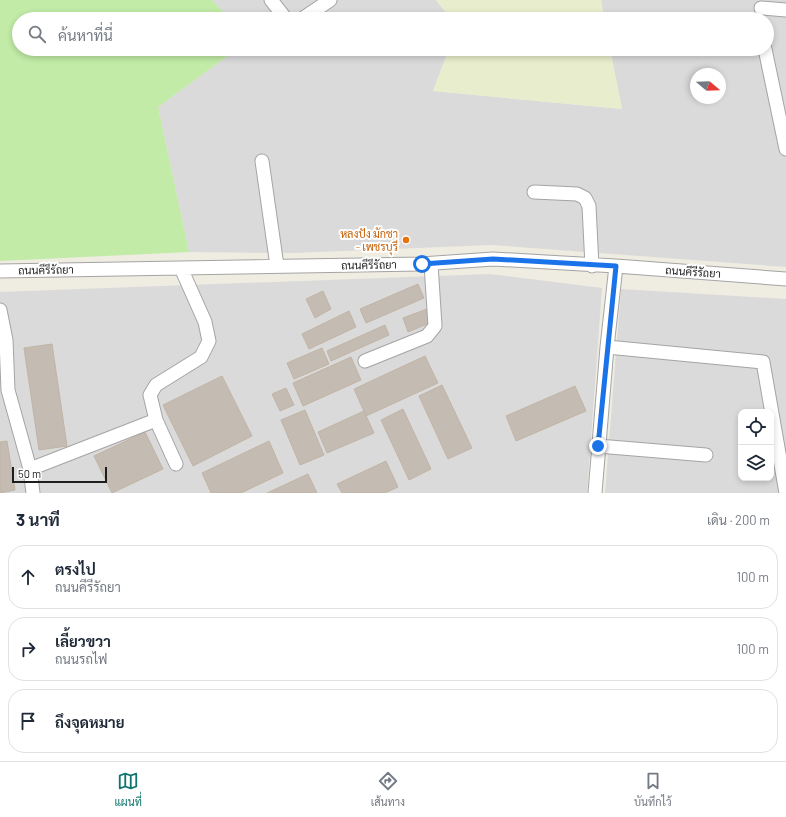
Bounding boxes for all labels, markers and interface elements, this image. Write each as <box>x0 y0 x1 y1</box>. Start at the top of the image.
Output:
search box <box>12 12 774 56</box>
icon: search <box>26 23 48 45</box>
text: ค้นหาที่นี่ <box>58 26 113 44</box>
north arrow <box>690 68 726 104</box>
place label: หลงปัง มักชา - เพชรบุรี <box>340 227 398 256</box>
marker: หลงปัง มักชา - เพชรบุรี <box>401 235 411 245</box>
route start <box>413 255 431 273</box>
street label: ถนนคีรีรัถยา <box>341 257 397 271</box>
street label: ถนนคีรีรัถยา <box>18 262 74 276</box>
street label: ถนนคีรีรัถยา <box>665 262 721 280</box>
map controls <box>738 409 774 481</box>
button: locate <box>738 409 774 445</box>
route end <box>589 437 607 455</box>
button: layers <box>738 445 774 481</box>
scale bar <box>12 465 107 484</box>
text: 50 m <box>18 467 41 480</box>
text: 3 นาที <box>16 509 60 529</box>
text: เดิน · 200 m <box>707 512 770 528</box>
text: ตรงไป <box>55 560 96 578</box>
icon: ahead <box>17 566 39 588</box>
text: 100 m <box>736 569 769 585</box>
text: ถนนคีรีรัถยา <box>55 579 121 595</box>
text: เลี้ยวขวา <box>55 632 111 650</box>
icon: right <box>17 638 39 660</box>
text: 100 m <box>736 641 769 657</box>
text: ถนนรถไฟ <box>55 651 107 667</box>
icon: arrive <box>17 710 39 732</box>
text: ถึงจุดหมาย <box>55 713 125 731</box>
tab: แผนที่ <box>114 770 142 809</box>
tab: เส้นทาง <box>371 770 405 809</box>
tab: บันทึกไว้ <box>634 770 672 809</box>

